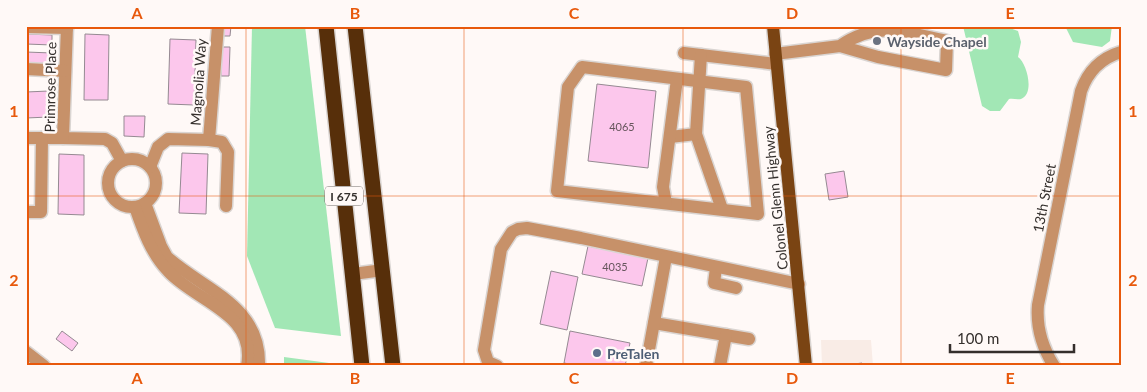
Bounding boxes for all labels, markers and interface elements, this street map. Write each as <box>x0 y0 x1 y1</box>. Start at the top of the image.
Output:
text: A <box>130 3 143 22</box>
text: B <box>350 3 360 22</box>
text: C <box>569 3 580 22</box>
text: D <box>786 3 798 22</box>
text: E <box>1005 3 1015 22</box>
place label: Wayside Chapel <box>887 33 987 50</box>
marker: Wayside Chapel <box>871 35 883 47</box>
street label: Magnolia Way <box>186 37 210 126</box>
street label: Primrose Place <box>41 42 59 132</box>
text: 1 <box>9 101 19 120</box>
text: 1 <box>1128 101 1138 120</box>
house number: 4065 <box>609 120 635 133</box>
street label: Colonel Glenn Highway <box>759 124 791 271</box>
street label: 13th Street <box>1029 162 1059 234</box>
road number: I 675 <box>325 187 363 206</box>
house number: 4035 <box>602 260 628 273</box>
text: 2 <box>9 270 19 289</box>
text: 2 <box>1128 270 1138 289</box>
scale bar <box>950 322 1073 354</box>
text: 100 m <box>957 329 999 347</box>
place label: PreTalen <box>607 345 659 362</box>
marker: PreTalen <box>591 347 603 359</box>
text: A <box>130 368 143 387</box>
text: B <box>350 368 360 387</box>
text: C <box>569 368 580 387</box>
text: D <box>786 368 798 387</box>
text: E <box>1005 368 1015 387</box>

